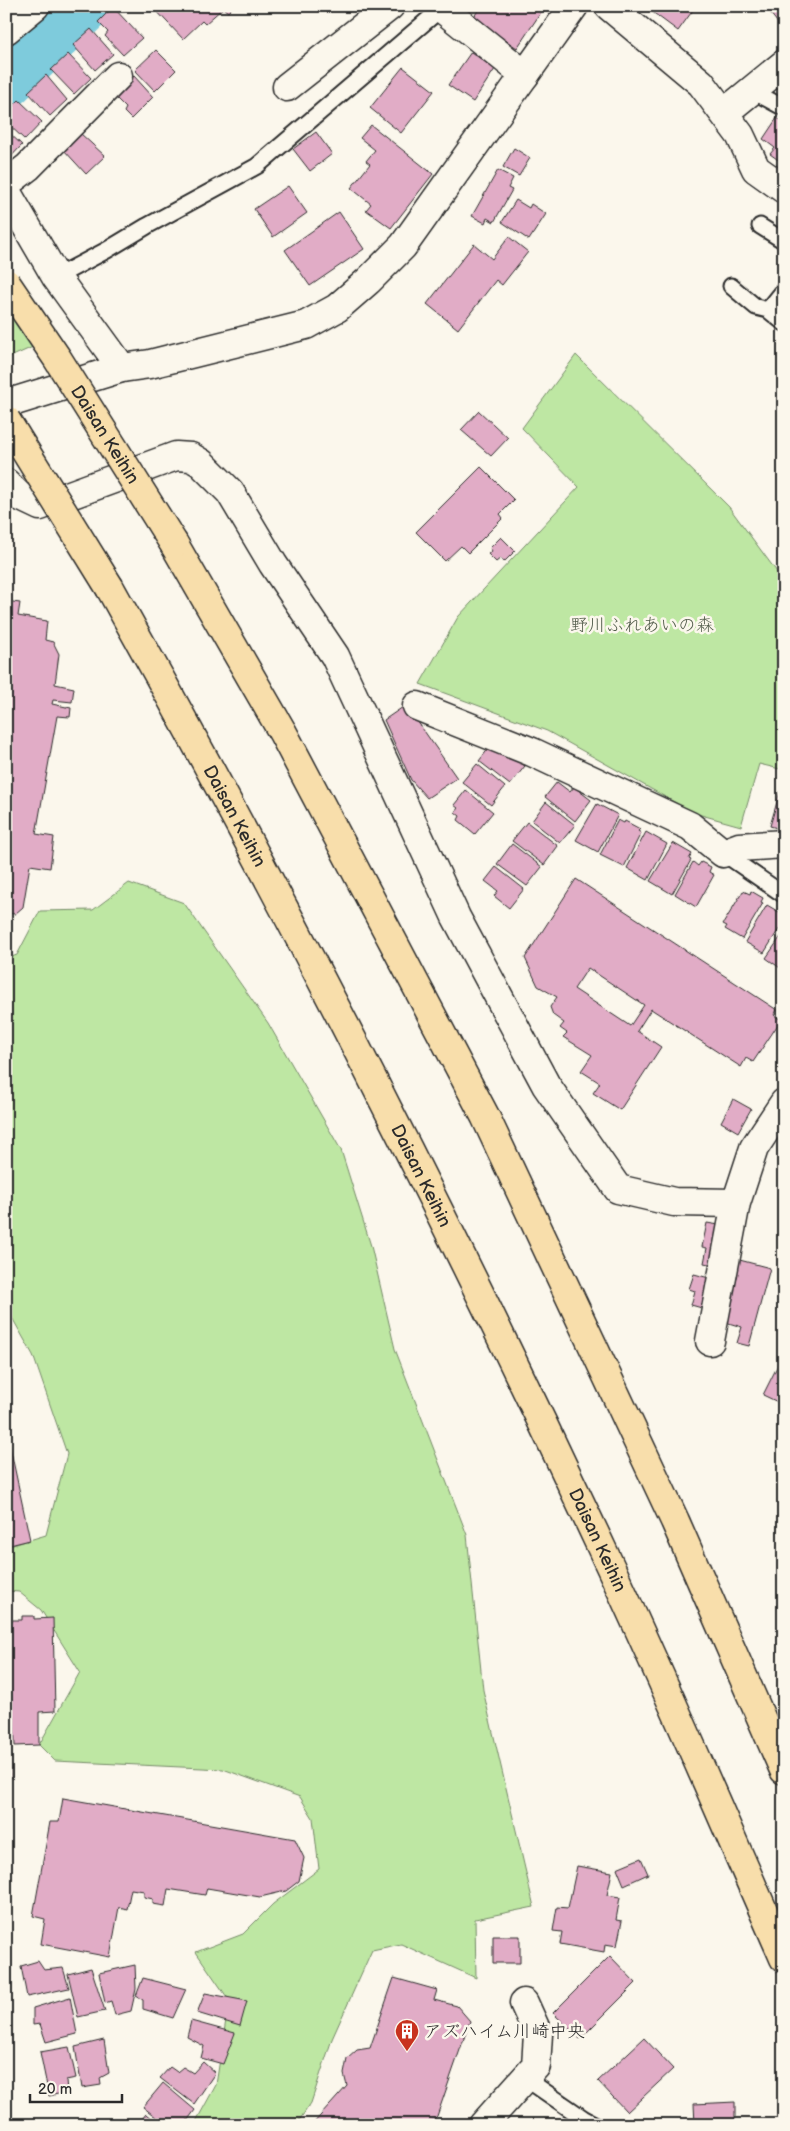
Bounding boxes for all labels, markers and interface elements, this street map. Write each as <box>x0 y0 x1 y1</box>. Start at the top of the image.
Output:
street label: Daisan Keihin <box>66 382 143 488</box>
park label: 野川ふれあいの森 <box>570 615 714 636</box>
street label: Daisan Keihin <box>199 762 270 871</box>
street label: Daisan Keihin <box>386 1121 455 1231</box>
street label: Daisan Keihin <box>564 1485 631 1595</box>
building icon: アズハイム川崎中央 <box>394 2018 420 2052</box>
place label: アズハイム川崎中央 <box>424 2021 585 2042</box>
scale bar <box>30 2071 122 2103</box>
text: 20 m <box>38 2080 72 2099</box>

